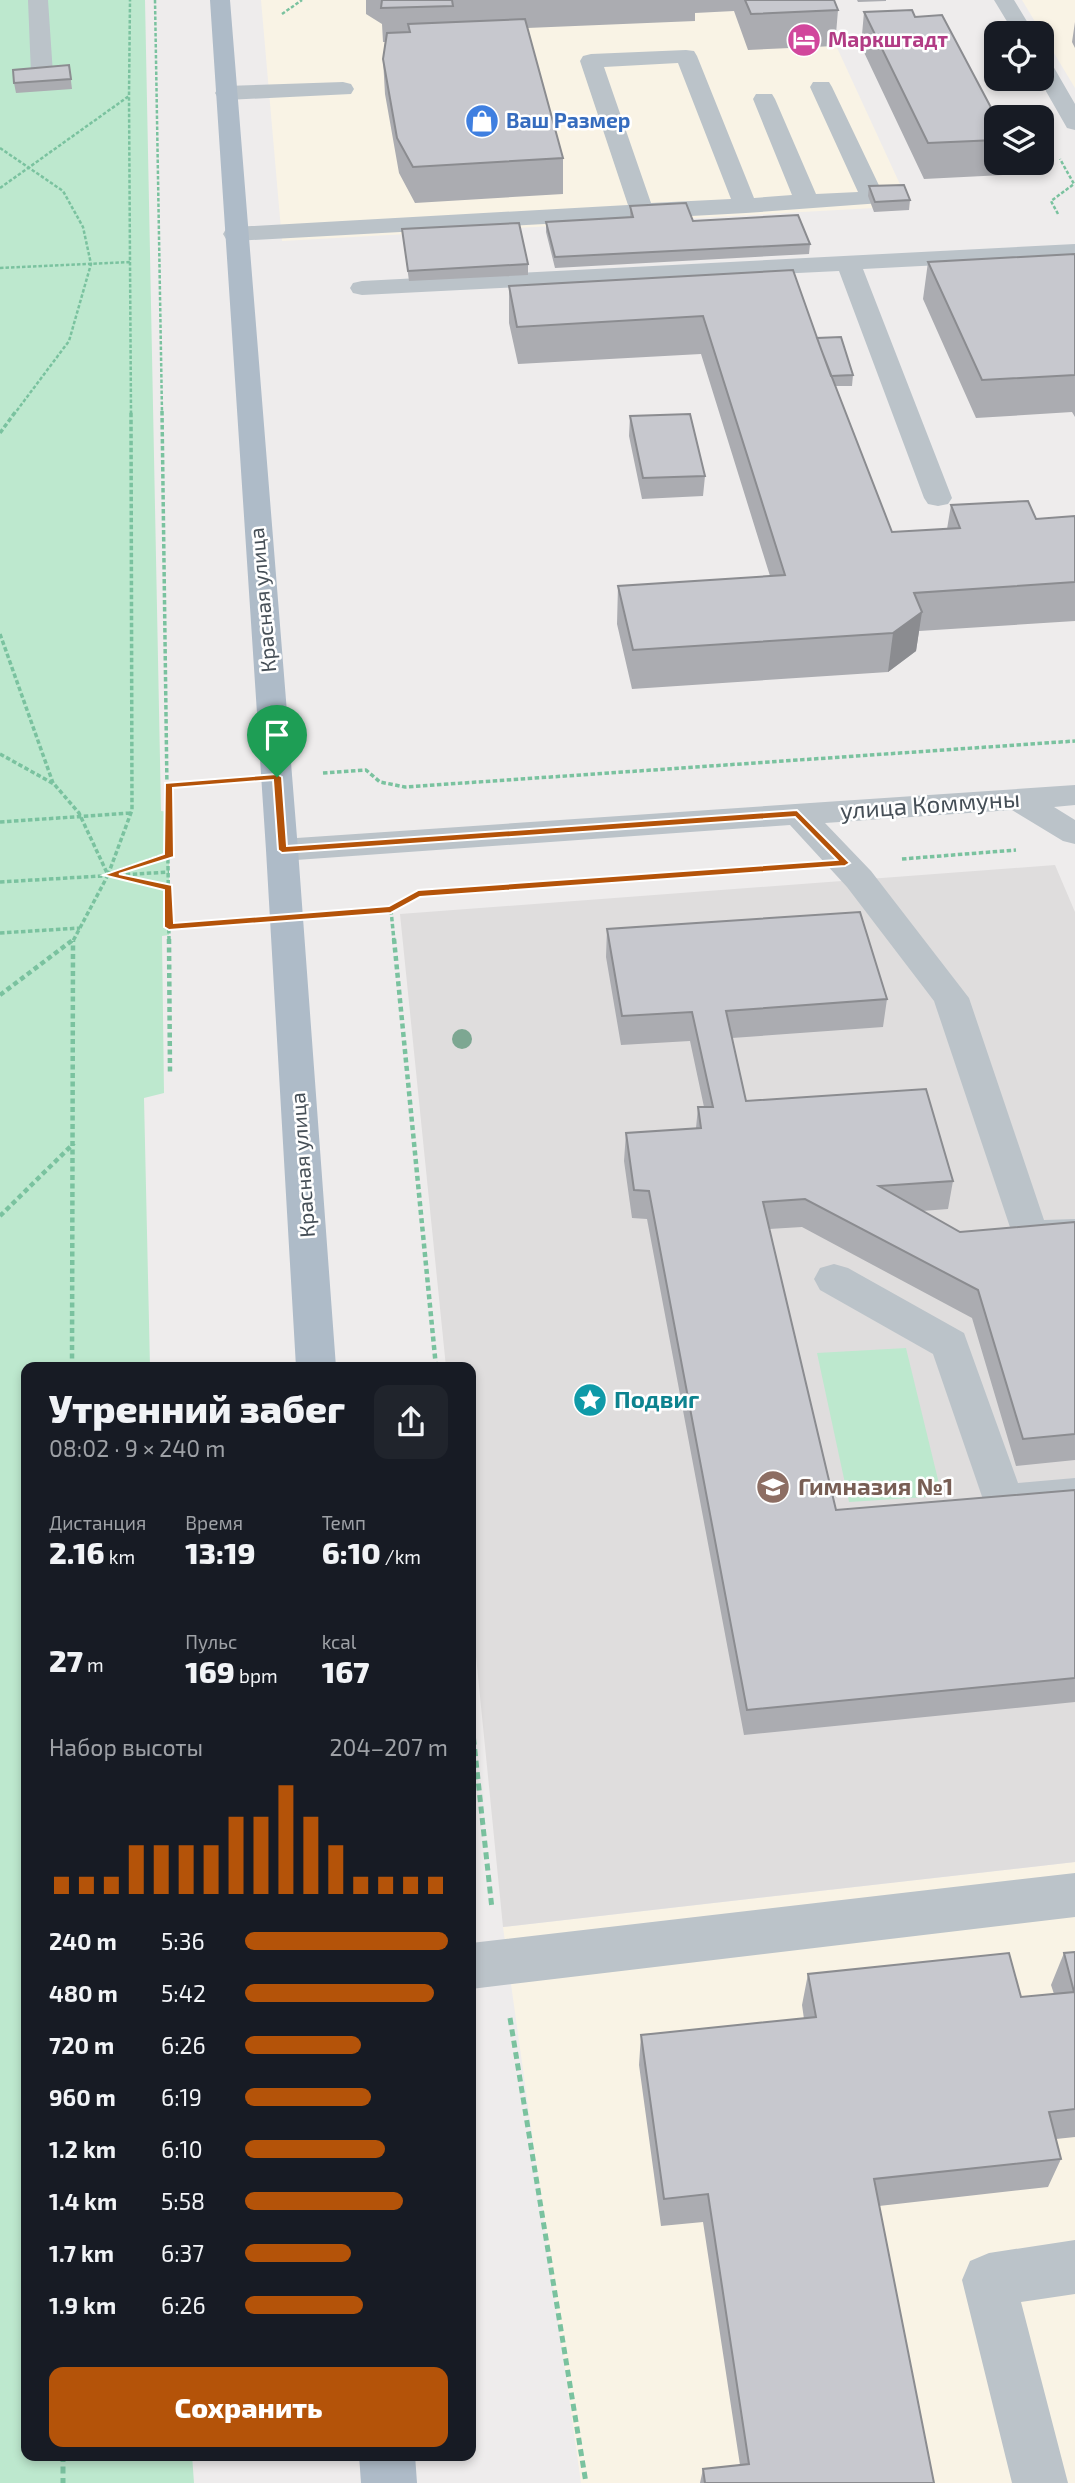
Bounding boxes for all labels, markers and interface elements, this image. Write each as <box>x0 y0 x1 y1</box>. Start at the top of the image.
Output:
hotel icon: Маркштадт <box>785 21 823 59</box>
map controls <box>984 21 1054 175</box>
button: locate <box>984 21 1054 91</box>
place label: Маркштадт <box>828 26 948 51</box>
shop icon: Ваш Размер <box>463 102 501 140</box>
button: layers <box>984 105 1054 175</box>
place label: Ваш Размер <box>506 107 631 132</box>
street label: Красная улица <box>243 527 281 674</box>
pin <box>247 705 307 777</box>
icon: arrive <box>258 716 296 754</box>
street label: улица Коммуны <box>839 783 1021 825</box>
street label: Красная улица <box>284 1092 320 1238</box>
place icon: Подвиг <box>571 1381 609 1419</box>
place label: Подвиг <box>614 1384 699 1413</box>
text: Утренний забег <box>49 1385 345 1431</box>
button: share <box>374 1385 448 1459</box>
text: 08:02 · 9 × 240 m <box>49 1434 226 1462</box>
school or university icon: Гимназия №1 <box>754 1468 792 1506</box>
place label: Гимназия №1 <box>798 1471 953 1500</box>
text: Дистанция <box>49 1511 146 1534</box>
text: Время <box>185 1511 243 1534</box>
text: Темп <box>322 1511 366 1534</box>
text: 2.16 <box>49 1534 105 1570</box>
text: 13:19 <box>185 1534 256 1570</box>
text: 6:10 <box>322 1534 381 1570</box>
text: km <box>105 1545 135 1568</box>
text: /km <box>381 1545 421 1568</box>
text: Пульс <box>185 1630 237 1653</box>
text: kcal <box>322 1630 356 1653</box>
text: 27 <box>49 1642 83 1678</box>
text: m <box>83 1653 104 1676</box>
text: 169 <box>185 1653 235 1689</box>
text: 167 <box>322 1653 369 1689</box>
text: bpm <box>235 1664 278 1687</box>
text: Набор высоты <box>49 1733 203 1761</box>
text: 204–207 m <box>330 1733 448 1761</box>
text: 240 m <box>49 1927 117 1955</box>
text: 5:36 <box>161 1927 205 1955</box>
text: 480 m <box>49 1979 118 2007</box>
text: 5:42 <box>161 1979 206 2007</box>
text: 720 m <box>49 2031 114 2059</box>
text: 6:26 <box>161 2031 206 2059</box>
text: 960 m <box>49 2083 116 2111</box>
text: 6:19 <box>161 2083 202 2111</box>
text: 1.2 km <box>49 2135 116 2163</box>
text: 6:10 <box>161 2135 203 2163</box>
text: 1.4 km <box>49 2187 117 2215</box>
text: 5:58 <box>161 2187 205 2215</box>
text: 1.7 km <box>49 2239 114 2267</box>
text: 6:37 <box>161 2239 204 2267</box>
text: 1.9 km <box>49 2291 116 2319</box>
text: 6:26 <box>161 2291 206 2319</box>
button: Сохранить <box>49 2367 448 2447</box>

